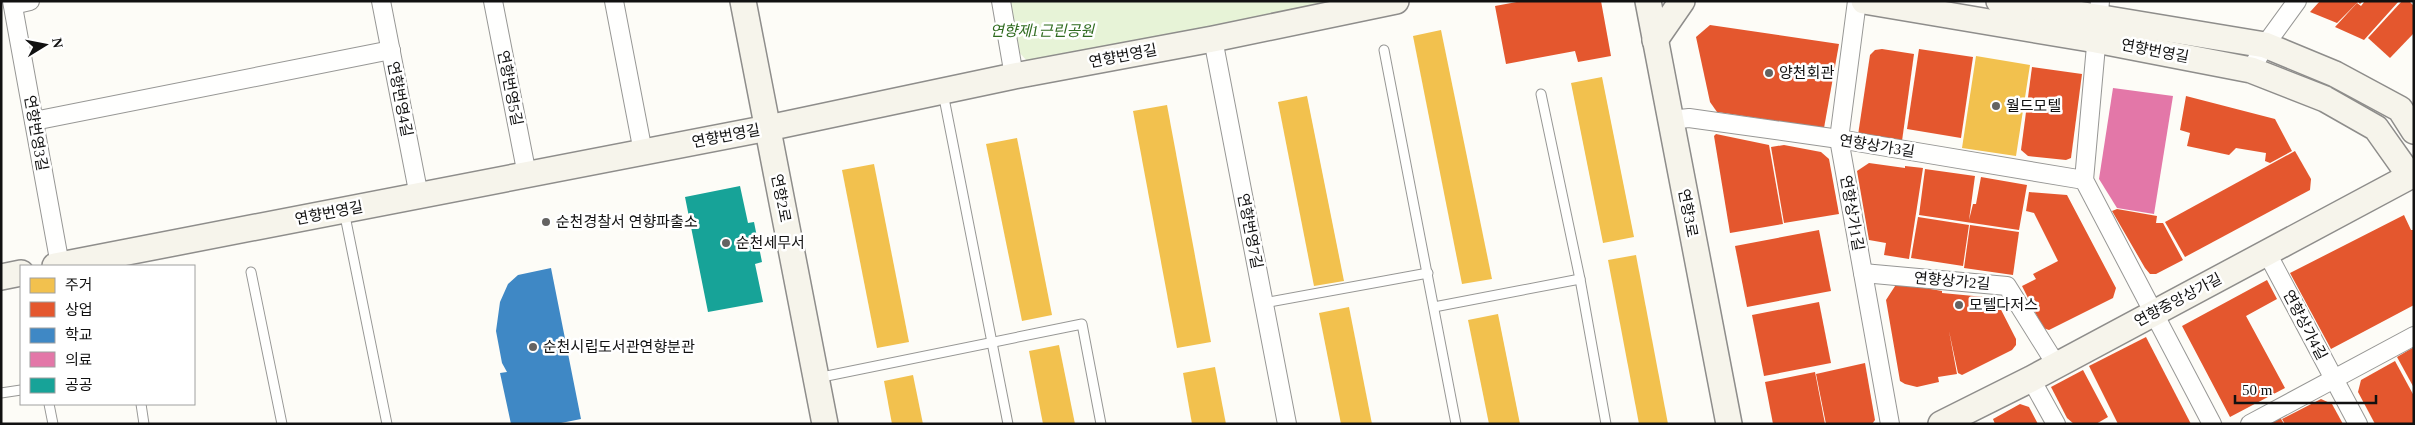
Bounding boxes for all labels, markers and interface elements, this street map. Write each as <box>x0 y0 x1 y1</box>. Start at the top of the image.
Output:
north arrow <box>20 20 70 70</box>
park label: 연향제1근린공원 <box>990 23 1095 39</box>
text: N <box>49 37 66 49</box>
street label: 연향번영길 <box>2120 37 2190 65</box>
street label: 연향번영길 <box>1088 42 1158 70</box>
street label: 연향번영5길 <box>495 49 525 127</box>
street label: 연향번영4길 <box>385 60 415 138</box>
place label: 양천회관 <box>1779 64 1834 81</box>
marker: 양천회관 <box>1763 67 1775 79</box>
street label: 연향번영3길 <box>21 94 51 172</box>
place label: 월드모텔 <box>2006 98 2061 114</box>
marker: 월드모텔 <box>1990 100 2002 112</box>
street label: 연향번영길 <box>691 122 761 150</box>
street label: 연향상가3길 <box>1838 132 1916 160</box>
street label: 연향2로 <box>768 172 794 224</box>
street label: 연향상가1길 <box>1837 174 1867 252</box>
street label: 연향3로 <box>1675 187 1701 239</box>
street label: 연향번영7길 <box>1235 192 1265 270</box>
street label: 연향번영길 <box>294 199 364 227</box>
place label: 순천경찰서 연향파출소 <box>556 213 698 230</box>
marker: 순천경찰서 연향파출소 <box>540 216 552 228</box>
place label: 순천세무서 <box>736 234 805 251</box>
marker: 순천세무서 <box>720 237 732 249</box>
legend <box>20 265 195 405</box>
street label: 연향상가2길 <box>1913 270 1991 292</box>
street label: 연향중앙상가길 <box>2132 270 2224 330</box>
text: 주거 <box>65 277 93 293</box>
street label: 연향상가4길 <box>2280 287 2330 363</box>
place label: 모텔다저스 <box>1969 297 2038 313</box>
marker: 모텔다저스 <box>1953 299 1965 311</box>
text: 상업 <box>65 302 93 318</box>
text: 학교 <box>65 326 93 343</box>
place label: 순천시립도서관연향분관 <box>543 338 695 355</box>
marker: 순천시립도서관연향분관 <box>527 341 539 353</box>
text: 의료 <box>65 352 93 368</box>
scale bar <box>2235 372 2376 404</box>
text: 공공 <box>65 377 93 393</box>
text: 50 m <box>2242 382 2273 398</box>

